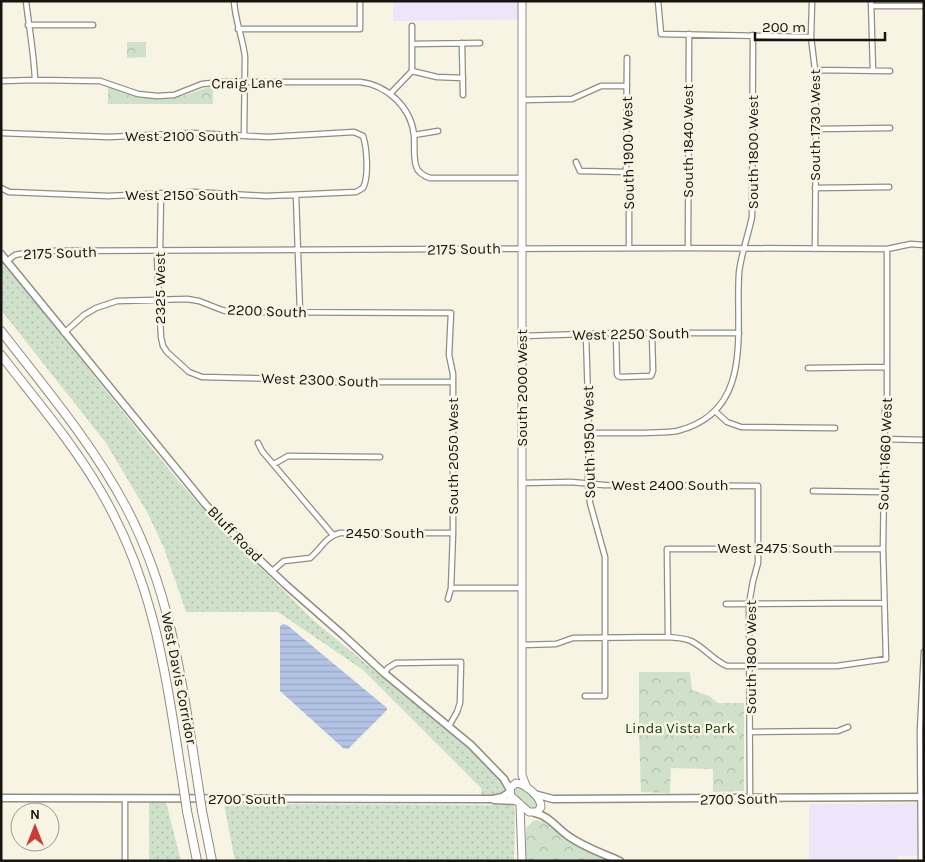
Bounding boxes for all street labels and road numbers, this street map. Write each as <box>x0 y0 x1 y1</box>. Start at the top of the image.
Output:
street label: South 1730 West <box>806 69 824 181</box>
street label: Craig Lane <box>211 73 283 93</box>
street label: South 1840 West <box>679 84 697 198</box>
street label: South 1800 West <box>744 94 762 209</box>
street label: South 1900 West <box>618 96 638 210</box>
street label: West 2100 South <box>125 127 239 145</box>
street label: West 2150 South <box>125 186 239 204</box>
street label: 2175 South <box>427 239 501 259</box>
street label: 2175 South <box>23 243 97 263</box>
street label: 2325 West <box>151 251 169 324</box>
street label: 2200 South <box>227 301 307 321</box>
street label: West 2250 South <box>572 324 690 344</box>
street label: South 2000 West <box>513 329 531 447</box>
street label: West 2300 South <box>261 369 379 391</box>
street label: South 1950 West <box>579 385 599 499</box>
street label: South 2050 West <box>444 397 462 515</box>
street label: South 1660 West <box>874 397 896 511</box>
street label: West 2400 South <box>611 476 729 494</box>
street label: Bluff Road <box>204 502 266 566</box>
street label: 2450 South <box>345 524 425 542</box>
street label: West 2475 South <box>718 539 832 557</box>
street label: South 1800 West <box>742 599 760 714</box>
street label: West Davis Corridor <box>157 610 201 746</box>
street label: 2700 South <box>700 789 778 809</box>
street label: 2700 South <box>208 790 286 808</box>

